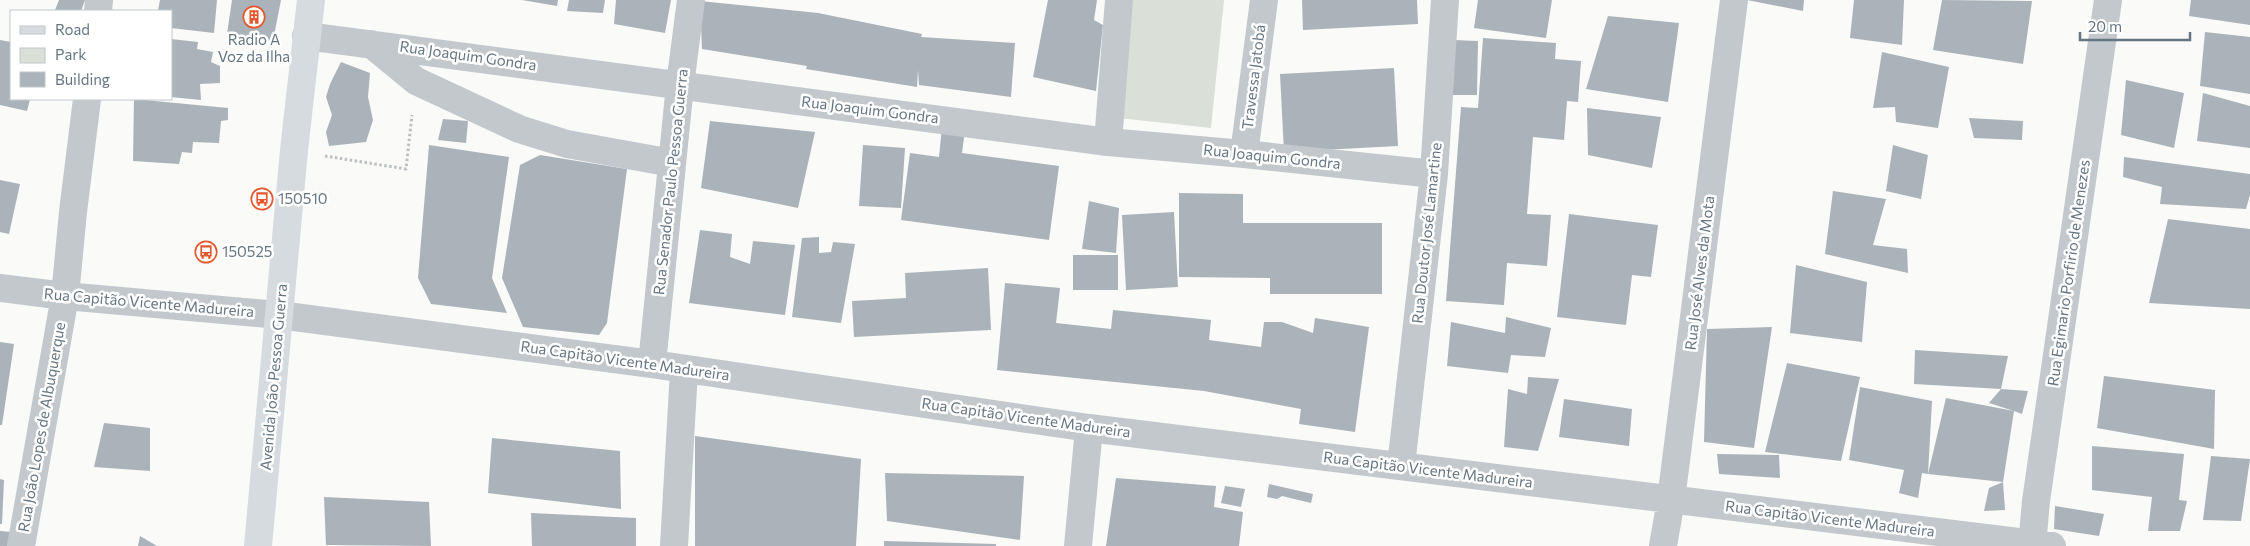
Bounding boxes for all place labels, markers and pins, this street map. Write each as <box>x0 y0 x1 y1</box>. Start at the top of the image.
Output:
building icon: Radio A Voz da Ilha <box>242 5 266 29</box>
place label: Radio A Voz da Ilha <box>218 30 290 65</box>
bus stop icon: 150510 <box>250 187 274 211</box>
place label: 150510 <box>278 189 328 207</box>
bus stop icon: 150525 <box>194 240 218 264</box>
place label: 150525 <box>222 242 272 260</box>

